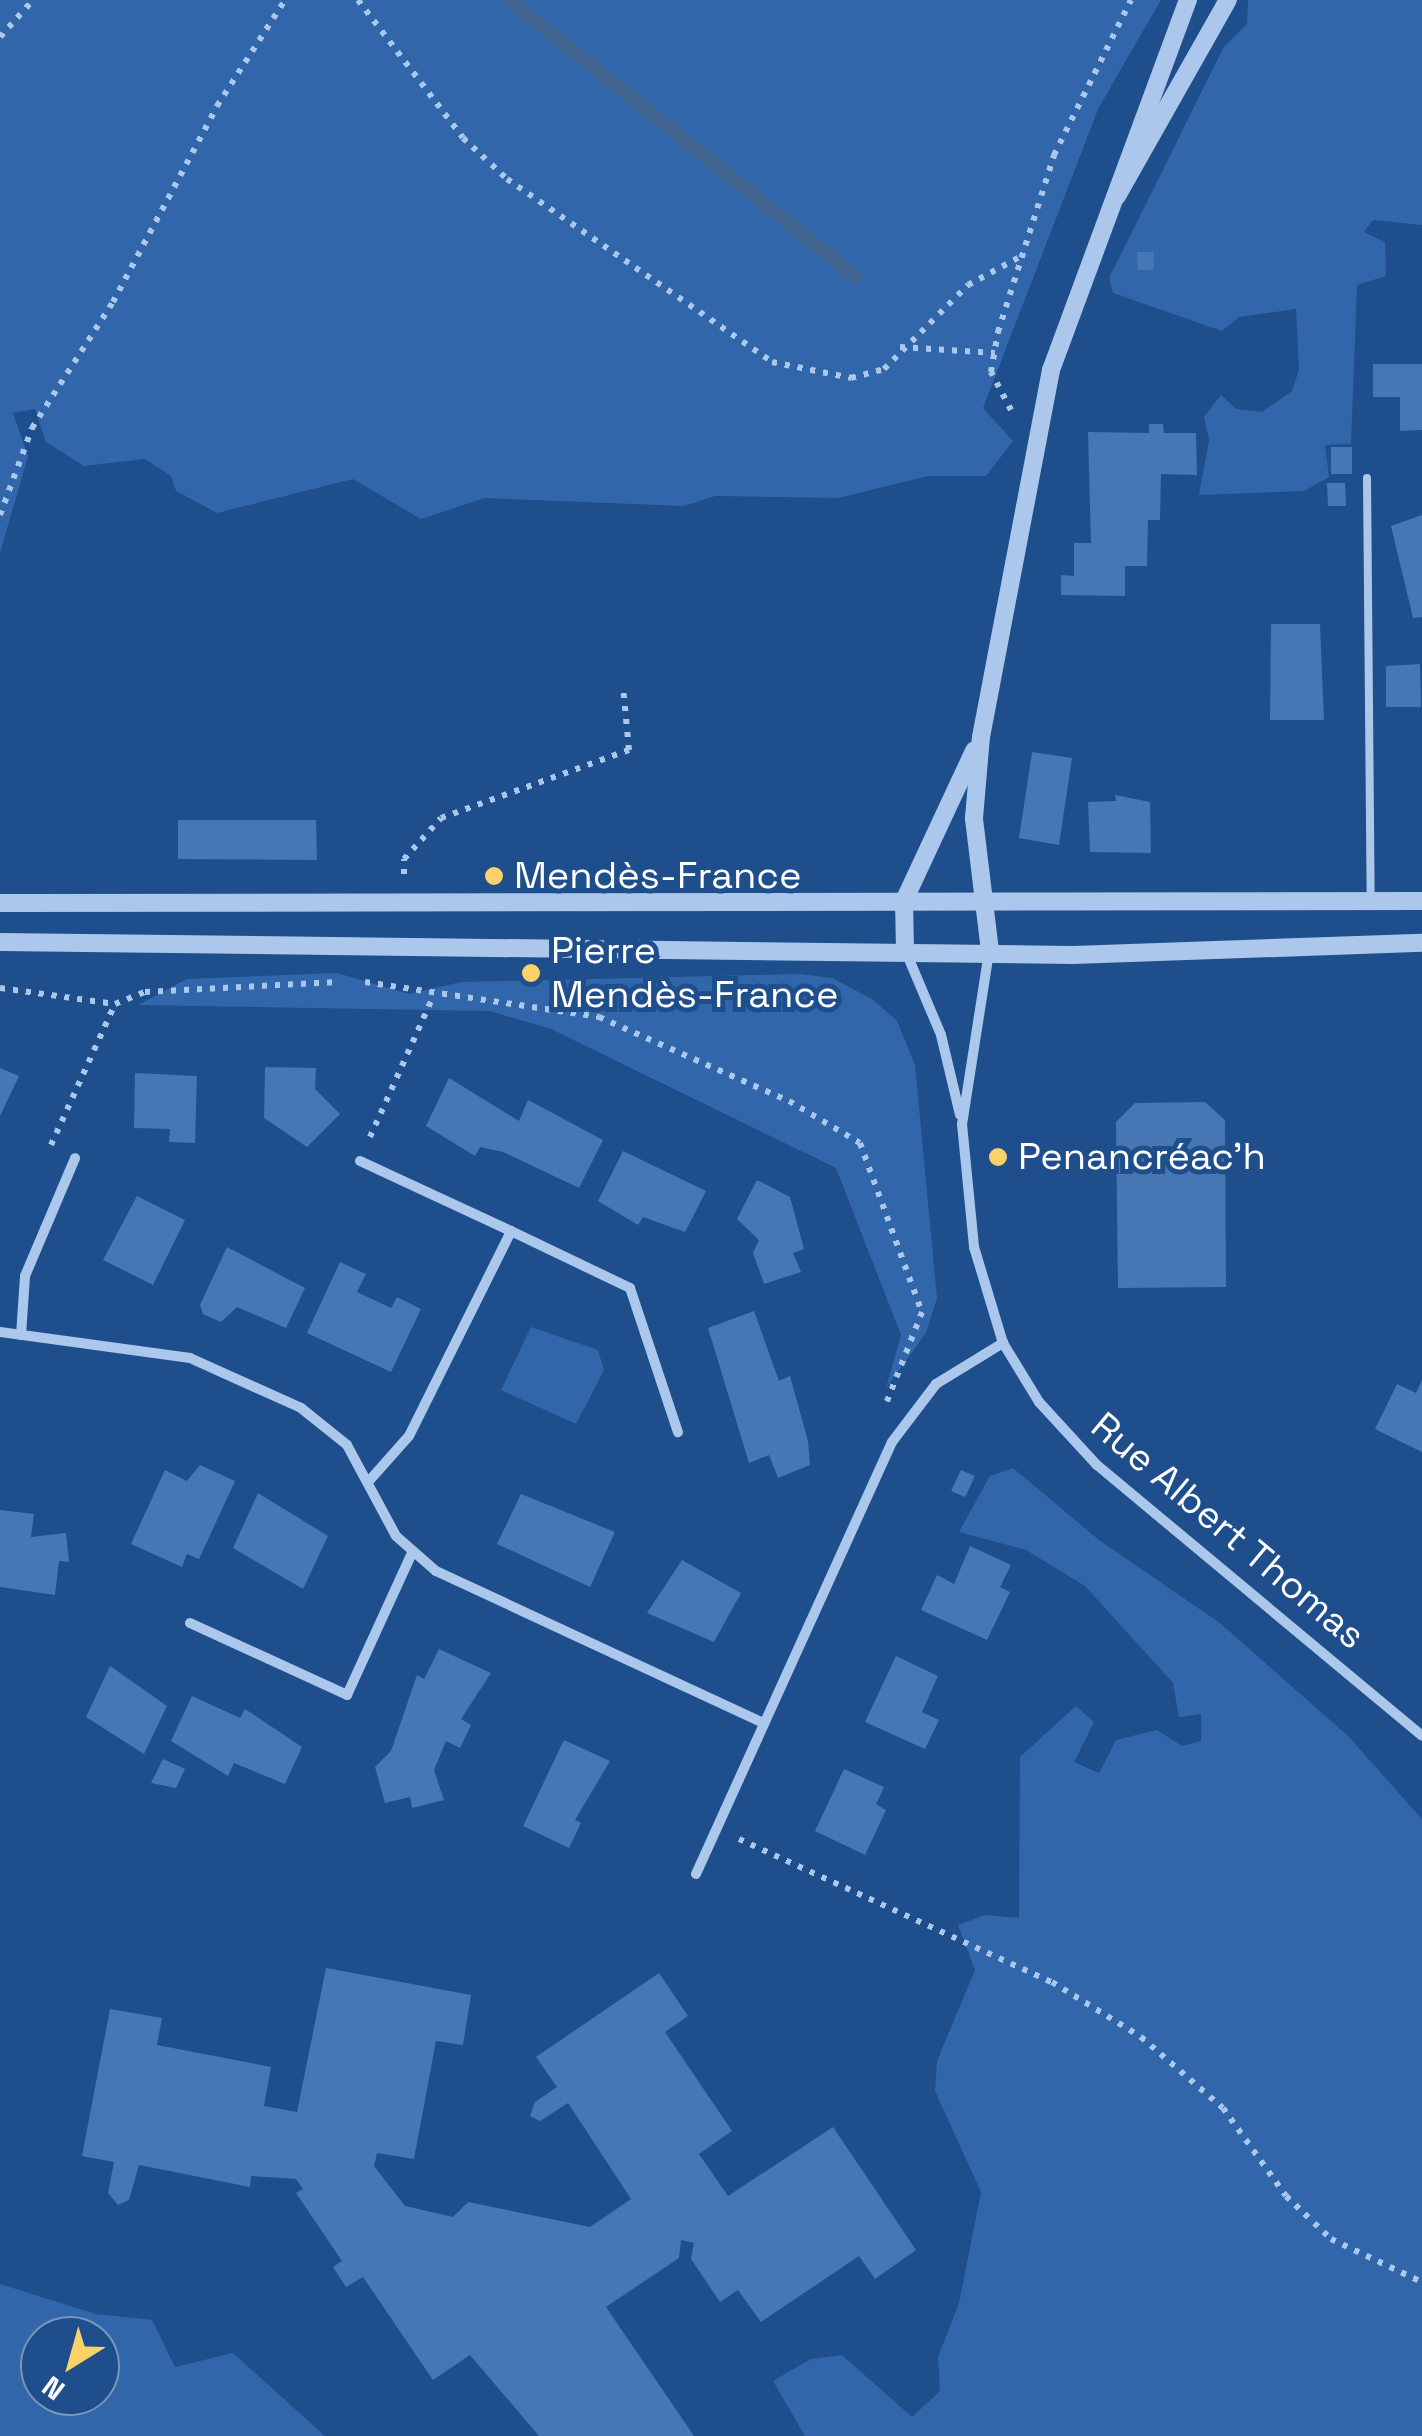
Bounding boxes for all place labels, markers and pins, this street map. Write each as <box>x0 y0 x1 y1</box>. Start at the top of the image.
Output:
place label: Mendès-France <box>514 853 802 899</box>
marker: Mendès-France <box>483 865 505 887</box>
place label: Pierre Mendès-France <box>551 928 839 1018</box>
marker: Pierre Mendès-France <box>520 962 542 984</box>
place label: Penancréac'h <box>1018 1134 1266 1180</box>
marker: Penancréac'h <box>987 1146 1009 1168</box>

